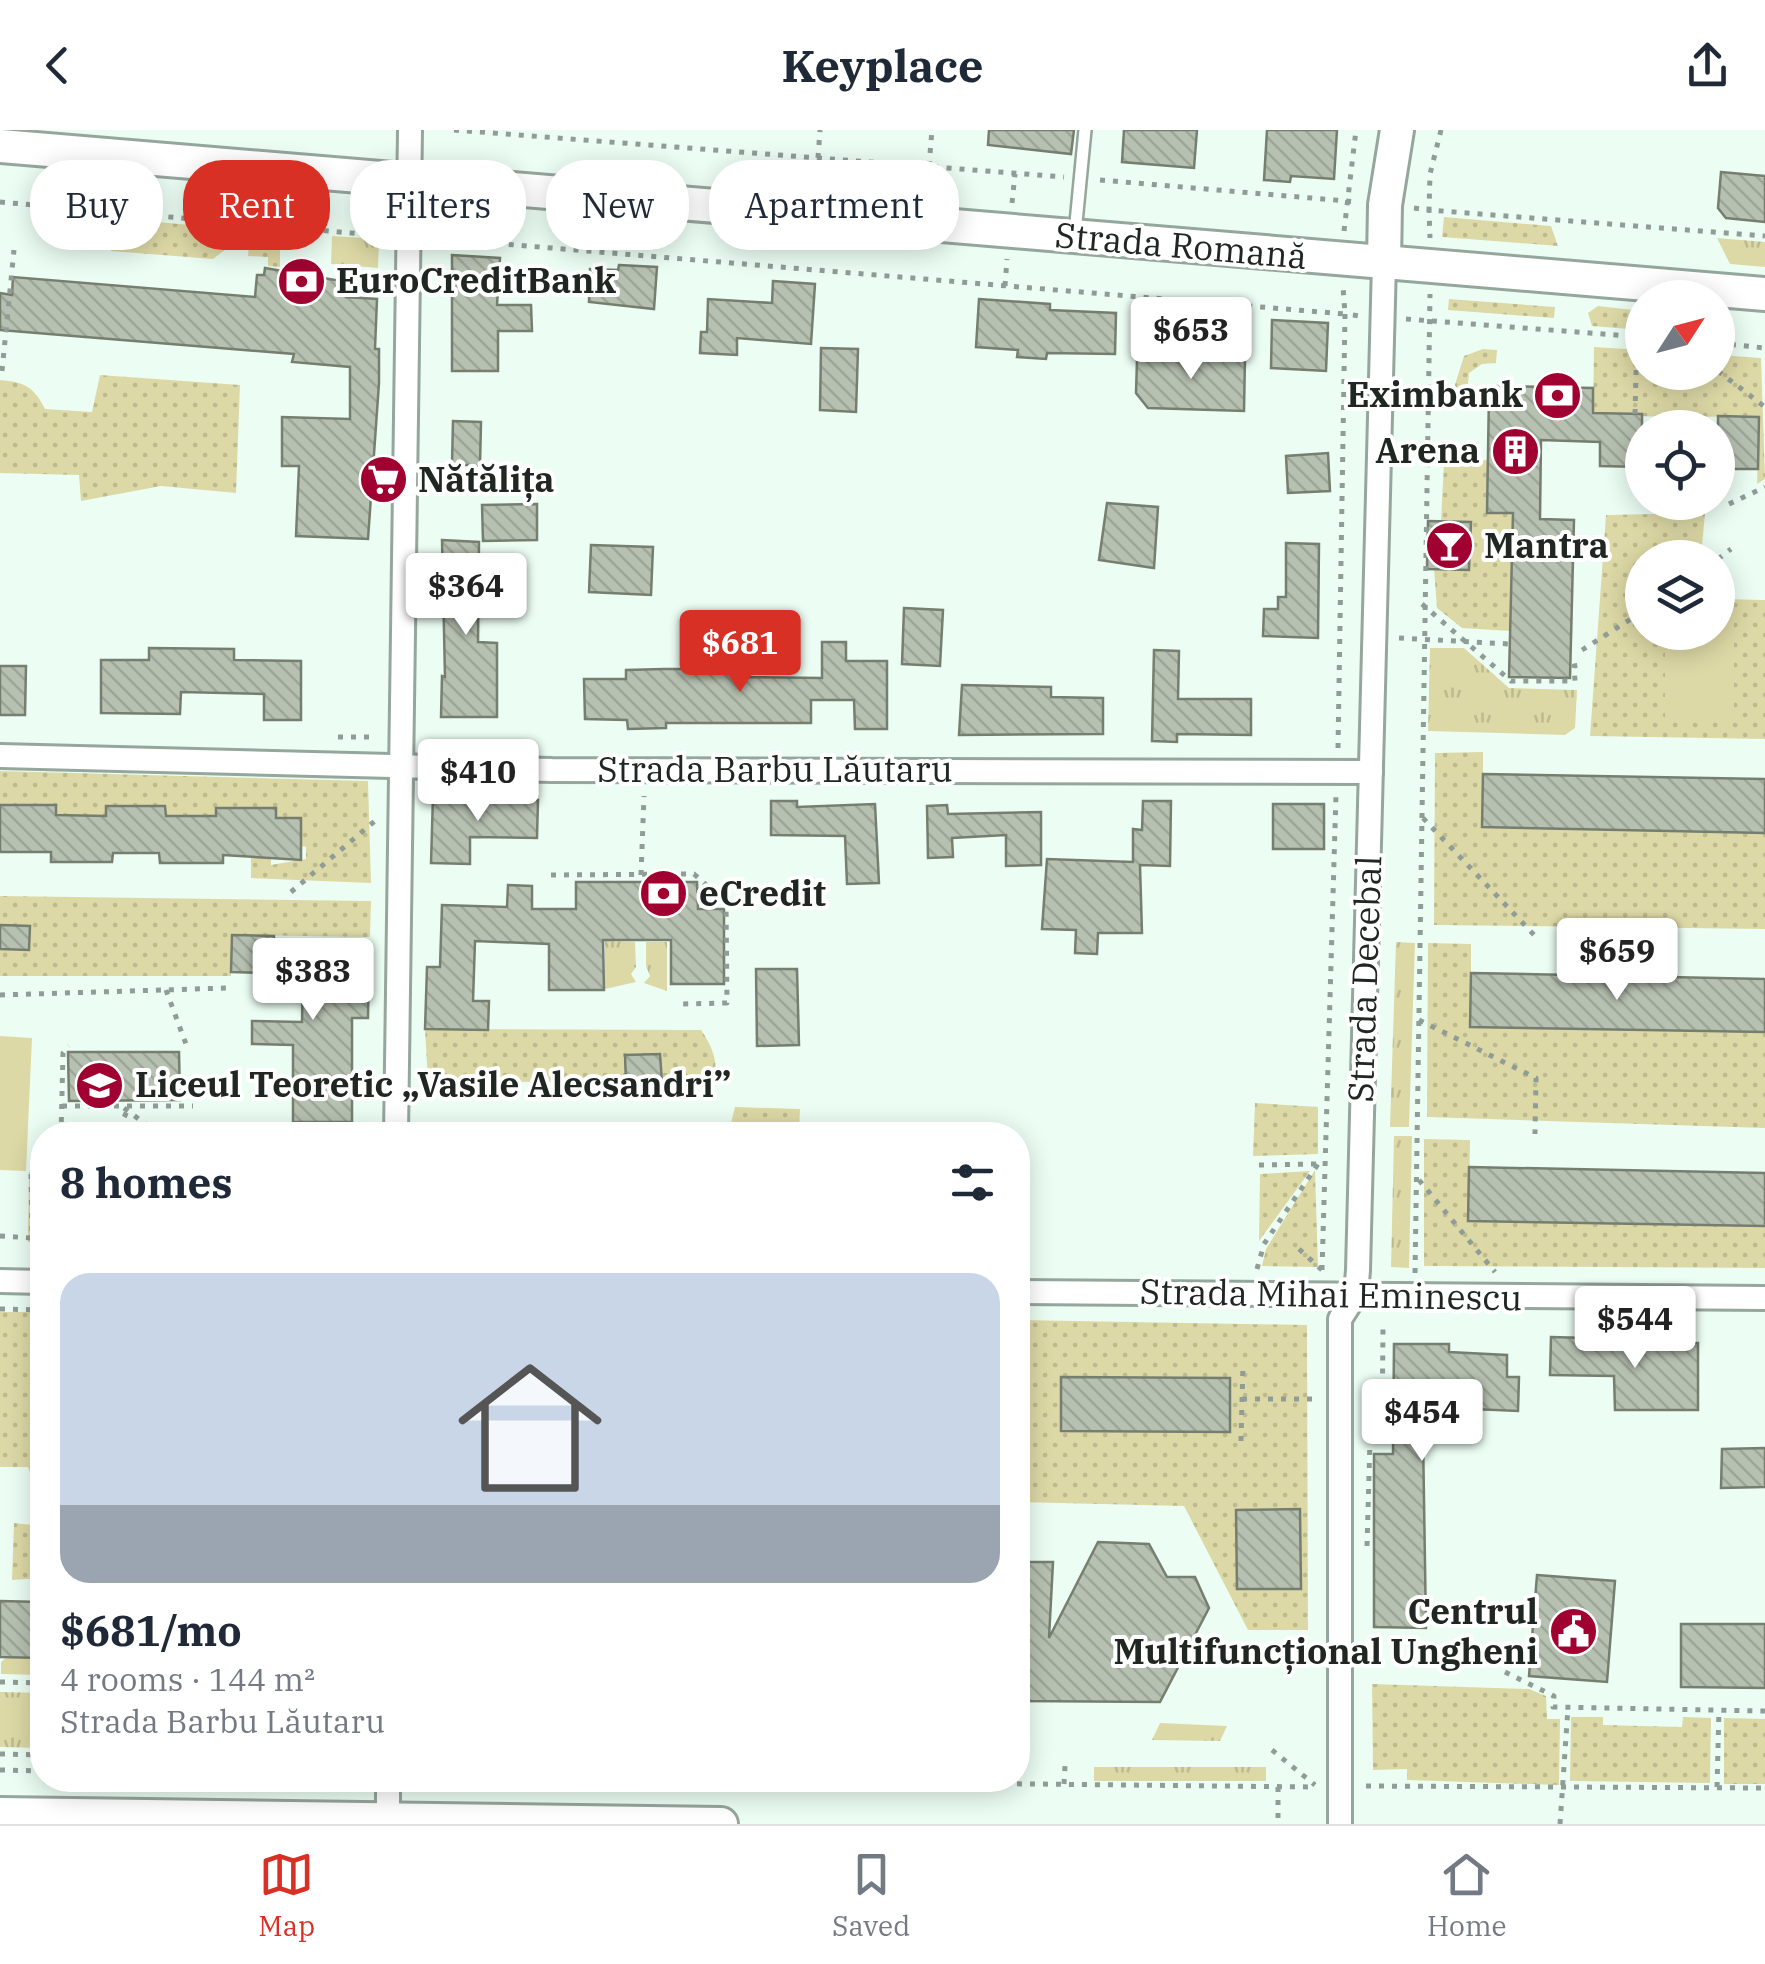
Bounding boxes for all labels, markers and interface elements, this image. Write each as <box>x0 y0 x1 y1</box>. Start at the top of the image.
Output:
text: Keyplace <box>782 36 983 94</box>
icon: back <box>30 38 85 93</box>
icon: share <box>1680 38 1735 93</box>
chip: Buy <box>30 160 163 250</box>
chip: Rent <box>183 160 330 250</box>
chip: Filters <box>350 160 526 250</box>
chip: New <box>546 160 689 250</box>
chip: Apartment <box>709 160 959 250</box>
street label: Strada Romană <box>1053 211 1309 279</box>
bank icon: EuroCreditBank <box>275 255 327 307</box>
place label: EuroCreditBank <box>336 257 616 303</box>
north arrow <box>1625 280 1735 390</box>
map controls <box>1625 280 1735 650</box>
pin: $653 <box>1132 297 1250 382</box>
text: $653 <box>1153 308 1229 350</box>
bank icon: Eximbank <box>1532 369 1584 421</box>
place label: Eximbank <box>1346 371 1523 417</box>
button: locate <box>1625 410 1735 520</box>
building icon: Arena <box>1489 425 1541 477</box>
place label: Arena <box>1375 427 1480 473</box>
supermarket icon: Nătălița <box>357 454 409 506</box>
place label: Nătălița <box>418 456 555 502</box>
bar icon: Mantra <box>1423 520 1475 572</box>
place label: Mantra <box>1484 522 1609 568</box>
button: layers <box>1625 540 1735 650</box>
pin: $364 <box>407 553 525 638</box>
text: $364 <box>428 564 504 606</box>
pin: $681 <box>681 610 799 695</box>
text: $681 <box>702 621 778 663</box>
pin: $410 <box>419 739 537 824</box>
street label: Strada Barbu Lăutaru <box>597 746 953 792</box>
text: $410 <box>440 750 516 792</box>
street label: Strada Decebal <box>1337 855 1391 1103</box>
bank icon: eCredit <box>638 868 690 920</box>
place label: eCredit <box>699 870 826 916</box>
pin: $659 <box>1558 918 1676 1003</box>
text: $659 <box>1579 929 1655 971</box>
pin: $383 <box>254 938 372 1023</box>
text: $383 <box>275 949 351 991</box>
school or university icon: Liceul Teoretic „Vasile Alecsandri” <box>74 1059 126 1111</box>
place label: Liceul Teoretic „Vasile Alecsandri” <box>135 1061 731 1107</box>
text: 8 homes <box>60 1155 233 1210</box>
icon: filters <box>945 1155 1000 1210</box>
street label: Strada Mihai Eminescu <box>1139 1268 1523 1320</box>
pin: $544 <box>1576 1286 1694 1371</box>
text: $544 <box>1597 1297 1673 1339</box>
icon: home <box>440 1338 620 1518</box>
pin: $454 <box>1363 1379 1481 1464</box>
text: $454 <box>1384 1390 1460 1432</box>
place label: Centrul Multifuncțional Ungheni <box>1113 1588 1538 1674</box>
text: $681/mo <box>60 1603 242 1658</box>
public building icon: Centrul Multifuncțional Ungheni <box>1547 1606 1599 1658</box>
text: 4 rooms · 144 m² <box>60 1658 315 1700</box>
text: Strada Barbu Lăutaru <box>60 1700 385 1742</box>
tab: Map <box>258 1847 315 1944</box>
tab: Saved <box>832 1847 910 1944</box>
tab: Home <box>1427 1847 1507 1944</box>

